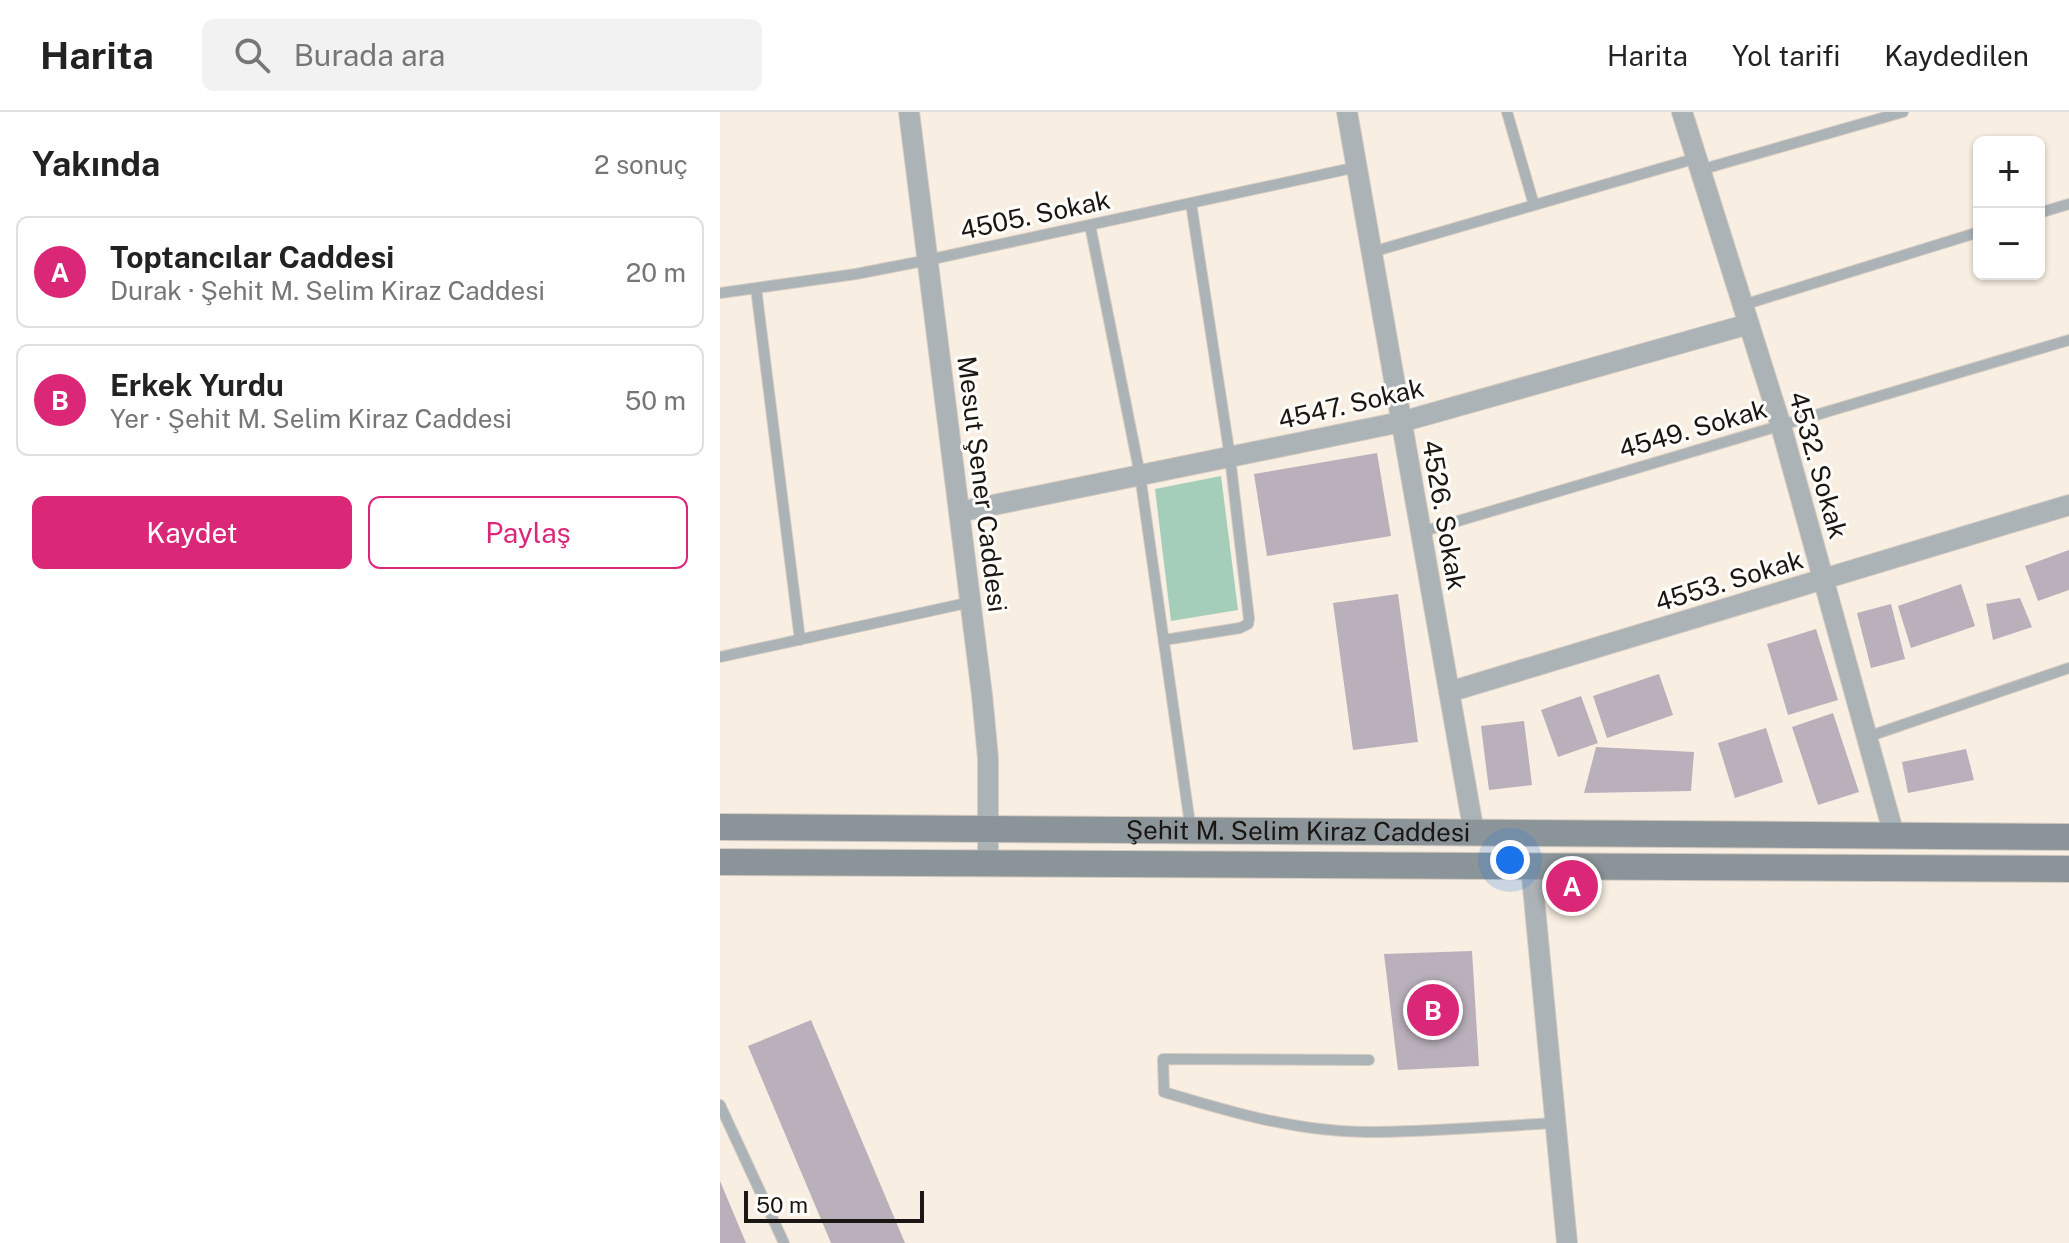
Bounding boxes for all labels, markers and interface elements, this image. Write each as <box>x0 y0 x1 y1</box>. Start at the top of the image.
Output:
search box <box>202 19 762 91</box>
text: Harita <box>40 33 154 78</box>
icon: search <box>230 33 274 77</box>
text: Burada ara <box>294 37 445 73</box>
text: Harita <box>1607 39 1688 72</box>
text: Yol tarifi <box>1732 39 1840 72</box>
text: Kaydedilen <box>1884 39 2029 72</box>
map controls <box>1973 136 2045 280</box>
button: + <box>1973 136 2045 208</box>
text: Yakında <box>32 144 160 184</box>
text: 2 sonuç <box>594 149 688 180</box>
street label: 4505. Sokak <box>957 183 1113 246</box>
button: − <box>1973 208 2045 280</box>
text: Toptancılar Caddesi <box>110 239 394 275</box>
text: A <box>51 257 69 288</box>
text: 20 m <box>626 257 686 288</box>
text: Durak · Şehit M. Selim Kiraz Caddesi <box>110 275 545 306</box>
street label: Mesut Şener Caddesi <box>951 354 1014 614</box>
text: Erkek Yurdu <box>110 367 284 403</box>
street label: 4547. Sokak <box>1275 372 1427 435</box>
text: B <box>51 385 69 416</box>
text: 50 m <box>625 385 686 416</box>
street label: 4532. Sokak <box>1783 388 1854 542</box>
street label: 4549. Sokak <box>1615 393 1771 464</box>
text: Yer · Şehit M. Selim Kiraz Caddesi <box>110 403 512 434</box>
street label: 4526. Sokak <box>1416 437 1473 592</box>
button: Kaydet <box>32 496 352 569</box>
button: Paylaş <box>368 496 688 569</box>
street label: 4553. Sokak <box>1651 543 1807 618</box>
street label: Şehit M. Selim Kiraz Caddesi <box>1126 814 1470 848</box>
your location <box>1490 840 1530 880</box>
pin: A <box>1546 856 1598 916</box>
pin: B <box>1407 980 1459 1040</box>
scale bar <box>744 1187 924 1223</box>
text: 50 m <box>756 1192 808 1218</box>

